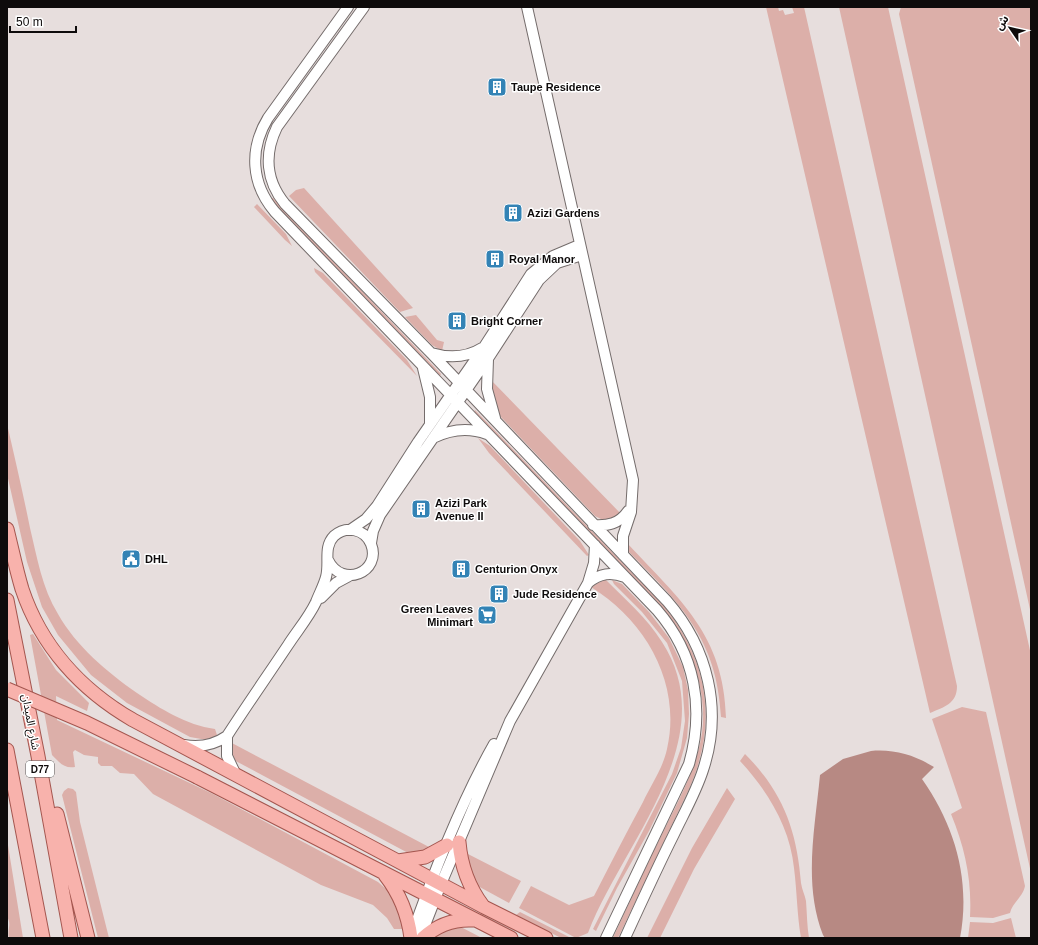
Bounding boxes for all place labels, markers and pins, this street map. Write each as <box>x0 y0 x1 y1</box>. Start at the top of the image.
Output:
building icon: Taupe Residence <box>486 76 508 98</box>
place label: Taupe Residence <box>511 81 601 93</box>
building icon: Azizi Gardens <box>502 202 524 224</box>
place label: Azizi Gardens <box>527 207 600 219</box>
building icon: Royal Manor <box>484 248 506 270</box>
place label: Royal Manor <box>509 253 576 265</box>
building icon: Bright Corner <box>446 310 468 332</box>
place label: Bright Corner <box>471 315 543 327</box>
place label: Azizi Park Avenue II <box>435 497 488 522</box>
building icon: Azizi Park Avenue II <box>410 498 432 520</box>
public building icon: DHL <box>120 548 142 570</box>
place label: DHL <box>145 553 168 565</box>
building icon: Centurion Onyx <box>450 558 472 580</box>
place label: Centurion Onyx <box>475 563 558 575</box>
building icon: Jude Residence <box>488 583 510 605</box>
place label: Jude Residence <box>513 588 597 600</box>
place label: Green Leaves Minimart <box>401 603 473 628</box>
supermarket icon: Green Leaves Minimart <box>476 604 498 626</box>

